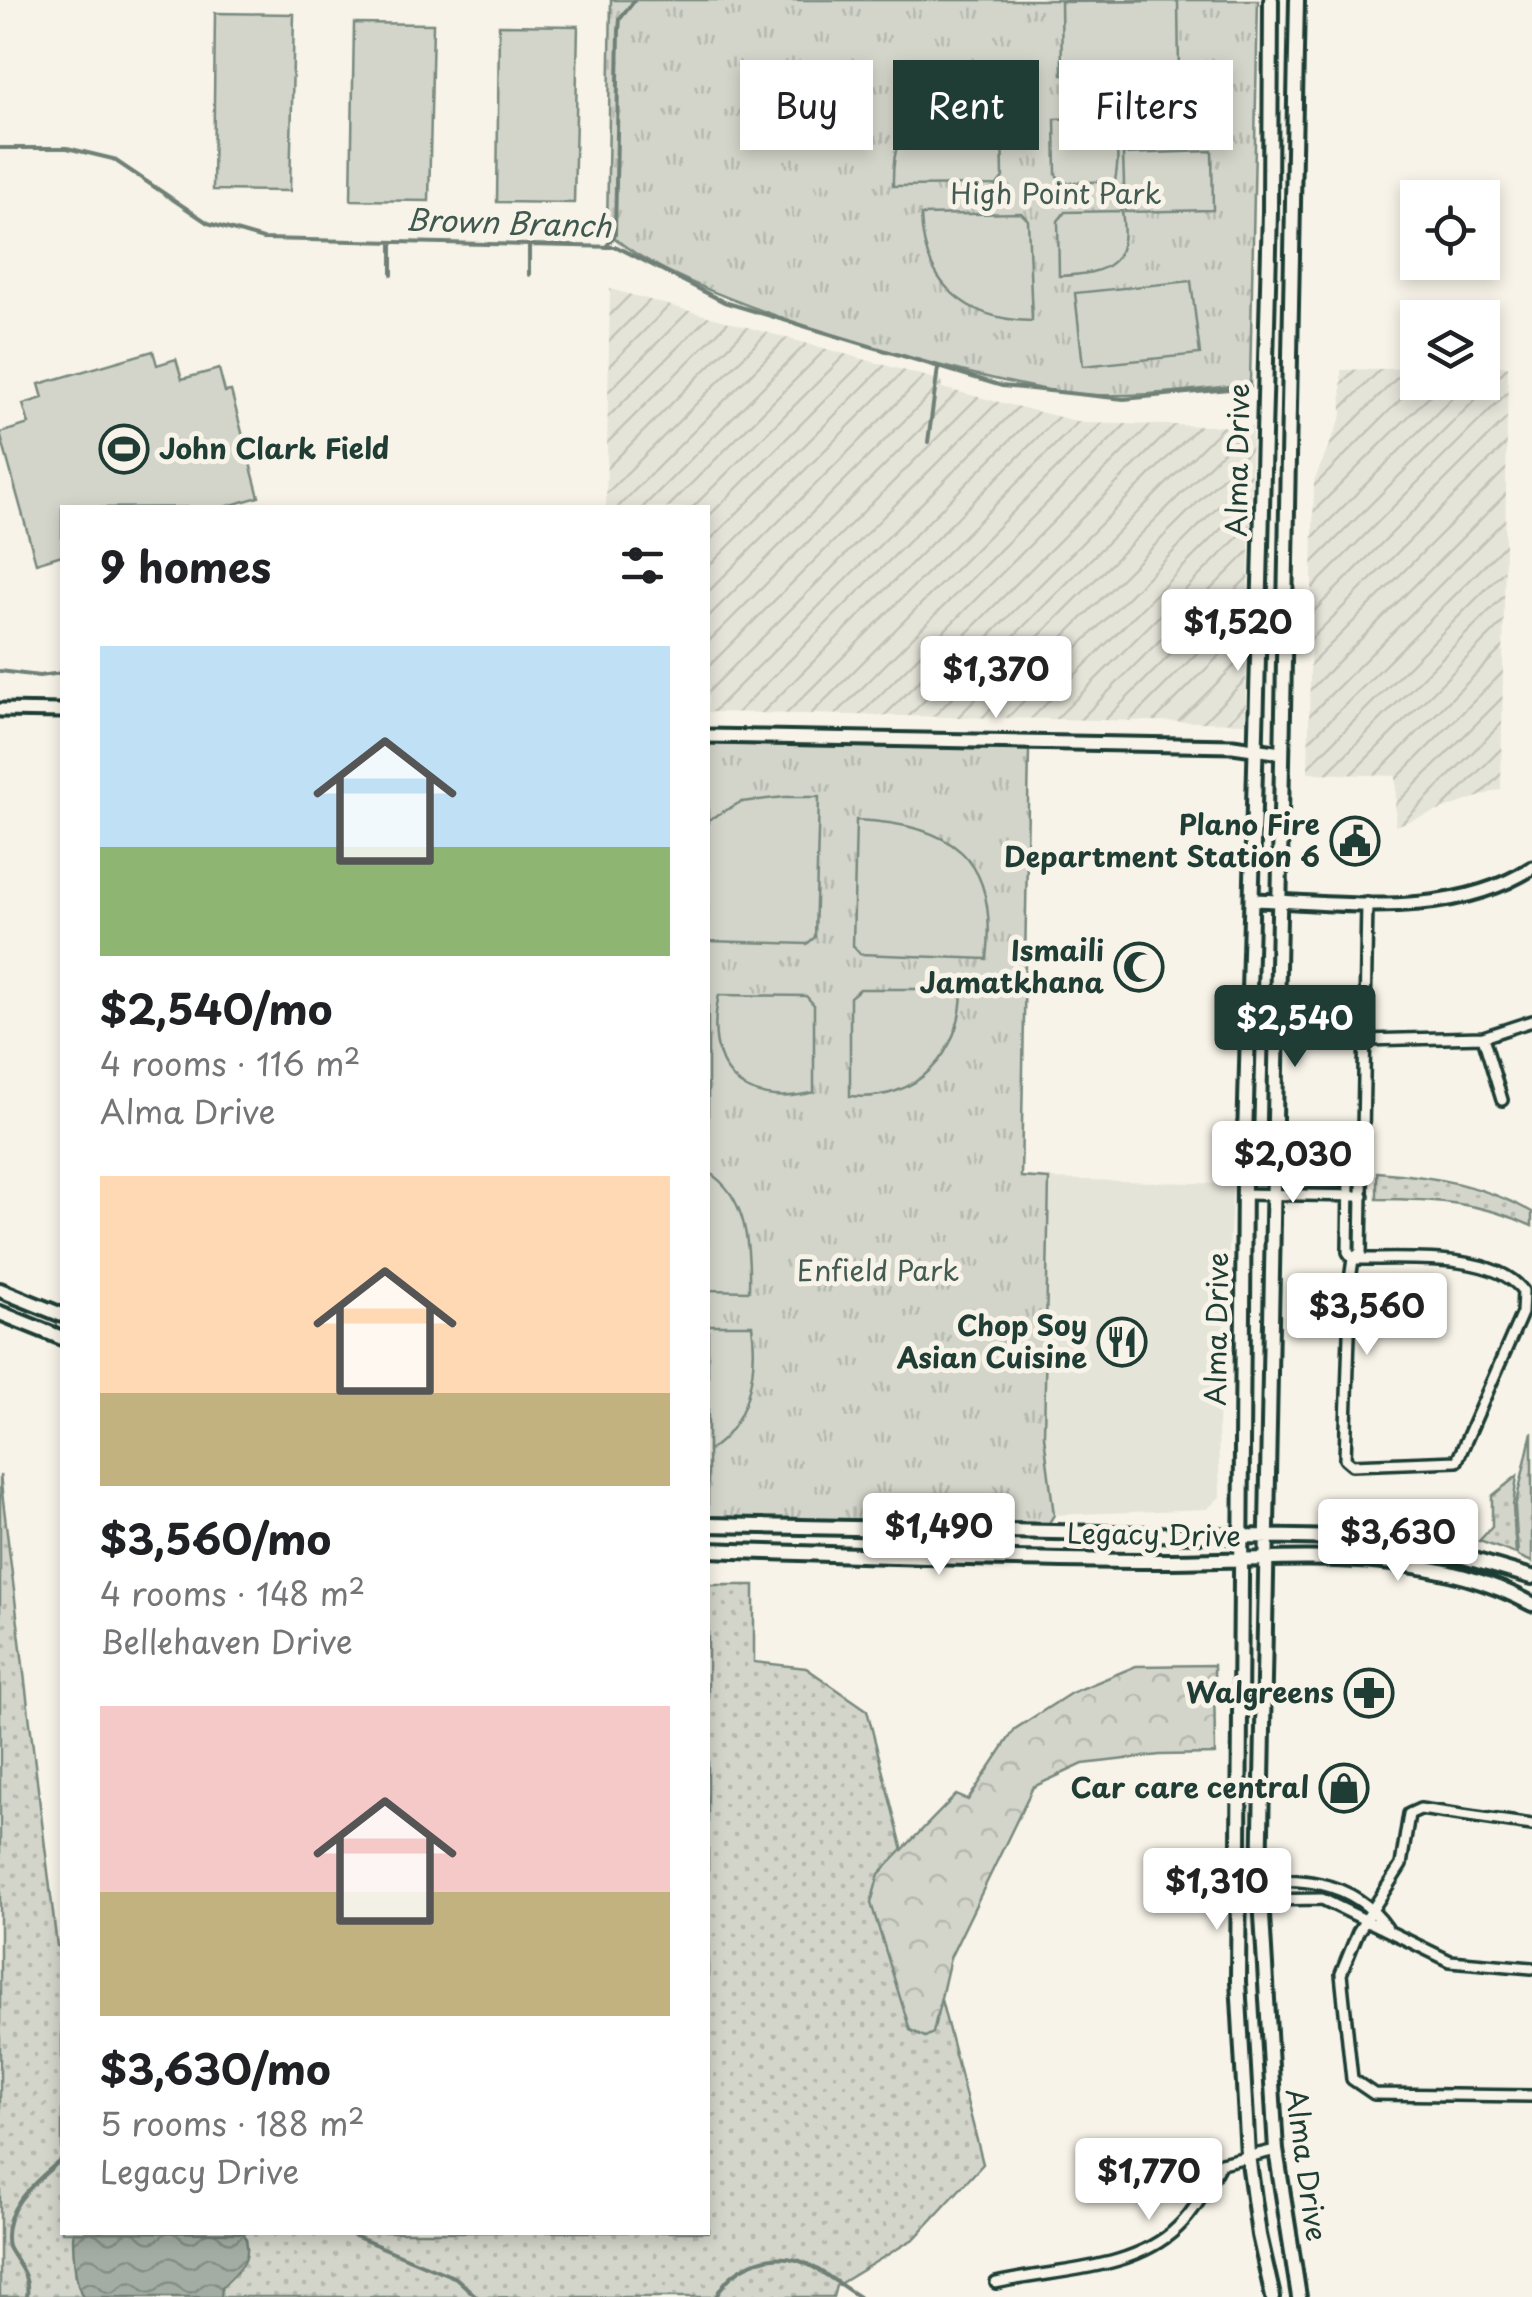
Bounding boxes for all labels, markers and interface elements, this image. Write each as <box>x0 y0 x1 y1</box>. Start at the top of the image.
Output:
chip: Buy <box>740 60 873 150</box>
chip: Rent <box>893 60 1039 150</box>
chip: Filters <box>1059 60 1233 150</box>
park label: High Point Park <box>950 171 1162 214</box>
map controls <box>1400 180 1500 400</box>
button: locate <box>1400 180 1500 280</box>
water label: Brown Branch <box>404 195 612 248</box>
button: layers <box>1400 300 1500 400</box>
street label: Alma Drive <box>1214 383 1259 537</box>
sports icon: John Clark Field <box>98 423 150 475</box>
place label: John Clark Field <box>159 426 389 469</box>
text: 9 homes <box>100 534 271 597</box>
icon: filters <box>615 538 670 593</box>
pin: $1,520 <box>1157 589 1319 674</box>
text: $1,520 <box>1183 597 1293 645</box>
pin: $1,370 <box>915 636 1077 721</box>
text: $1,370 <box>943 644 1049 692</box>
icon: home <box>295 711 475 891</box>
place label: Plano Fire Department Station 6 <box>1004 802 1320 877</box>
public building icon: Plano Fire Department Station 6 <box>1329 815 1381 867</box>
place label: Ismaili Jamatkhana <box>920 928 1105 1003</box>
mosque icon: Ismaili Jamatkhana <box>1113 941 1165 993</box>
text: $2,540/mo <box>100 976 332 1039</box>
pin: $2,540 <box>1214 985 1376 1070</box>
text: $2,540 <box>1236 993 1354 1041</box>
text: 4 rooms · 116 m² <box>100 1039 361 1087</box>
text: Alma Drive <box>100 1087 276 1135</box>
pin: $2,030 <box>1212 1121 1374 1206</box>
text: $2,030 <box>1234 1129 1352 1177</box>
icon: home <box>295 1241 475 1421</box>
park label: Enfield Park <box>797 1248 959 1291</box>
street label: Alma Drive <box>1193 1252 1238 1406</box>
pin: $3,560 <box>1286 1273 1448 1358</box>
text: $3,560 <box>1309 1281 1425 1329</box>
place label: Chop Soy Asian Cuisine <box>896 1303 1087 1378</box>
restaurant icon: Chop Soy Asian Cuisine <box>1096 1316 1148 1368</box>
pin: $1,490 <box>858 1493 1020 1578</box>
pin: $3,630 <box>1317 1499 1479 1584</box>
text: $1,490 <box>885 1501 993 1549</box>
text: $3,560/mo <box>100 1506 331 1569</box>
text: $3,630 <box>1340 1507 1456 1555</box>
street label: Legacy Drive <box>1067 1510 1242 1557</box>
text: 4 rooms · 148 m² <box>100 1569 365 1617</box>
text: Bellehaven Drive <box>100 1617 353 1665</box>
pharmacy icon: Walgreens <box>1343 1667 1395 1719</box>
place label: Walgreens <box>1186 1670 1334 1713</box>
shop icon: Car care central <box>1318 1762 1370 1814</box>
place label: Car care central <box>1070 1765 1309 1808</box>
icon: home <box>295 1771 475 1951</box>
pin: $1,310 <box>1136 1848 1298 1933</box>
text: $1,310 <box>1165 1856 1269 1904</box>
text: $3,630/mo <box>100 2036 331 2099</box>
street label: Alma Drive <box>1276 2086 1339 2244</box>
text: 5 rooms · 188 m² <box>100 2099 365 2147</box>
pin: $1,770 <box>1068 2138 1230 2223</box>
text: $1,770 <box>1097 2146 1201 2194</box>
text: Legacy Drive <box>100 2147 299 2195</box>

